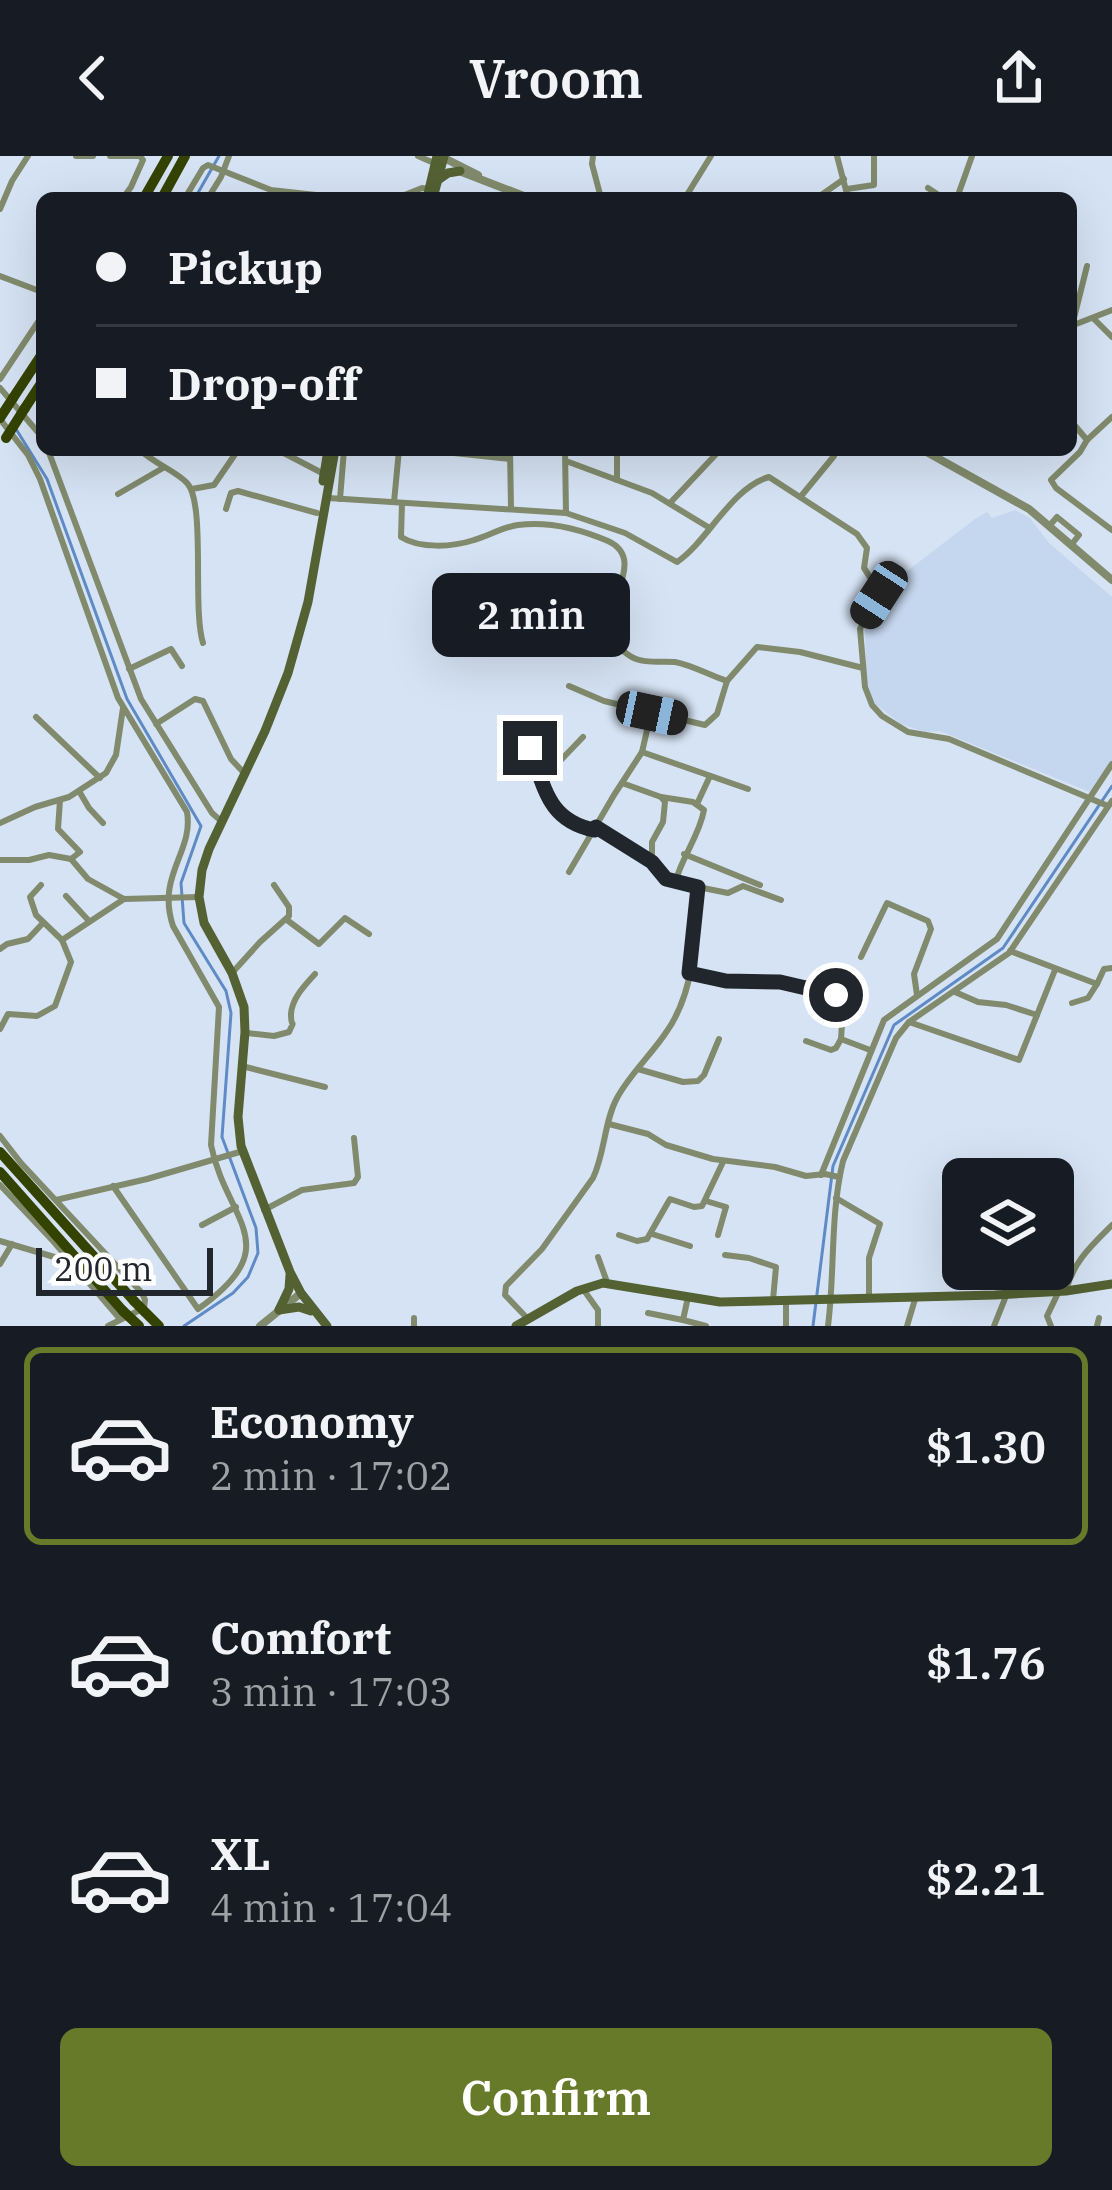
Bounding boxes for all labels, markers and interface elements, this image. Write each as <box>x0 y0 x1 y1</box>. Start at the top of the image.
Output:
text: Vroom <box>469 43 643 113</box>
icon: back <box>60 45 126 111</box>
icon: share <box>986 45 1052 111</box>
text: Pickup <box>168 238 323 296</box>
text: Drop-off <box>168 354 359 412</box>
car <box>844 555 914 635</box>
callout: 2 min <box>431 574 629 658</box>
text: 2 min <box>477 589 585 640</box>
car <box>613 688 691 738</box>
route end <box>503 721 557 775</box>
route start <box>809 968 863 1022</box>
map controls <box>942 1158 1074 1290</box>
button: layers <box>942 1158 1074 1290</box>
scale bar <box>36 1242 213 1295</box>
text: 200 m <box>54 1247 153 1290</box>
icon: car <box>66 1392 174 1500</box>
text: Economy <box>210 1392 414 1450</box>
text: $1.30 <box>926 1417 1046 1475</box>
text: 2 min · 17:02 <box>210 1450 452 1501</box>
icon: car <box>66 1608 174 1716</box>
text: Comfort <box>210 1608 391 1666</box>
text: $1.76 <box>926 1633 1046 1691</box>
text: 3 min · 17:03 <box>210 1666 452 1717</box>
icon: car <box>66 1824 174 1932</box>
text: XL <box>210 1824 271 1882</box>
text: $2.21 <box>926 1849 1046 1907</box>
text: 4 min · 17:04 <box>210 1882 452 1933</box>
button: Confirm <box>60 2028 1052 2166</box>

